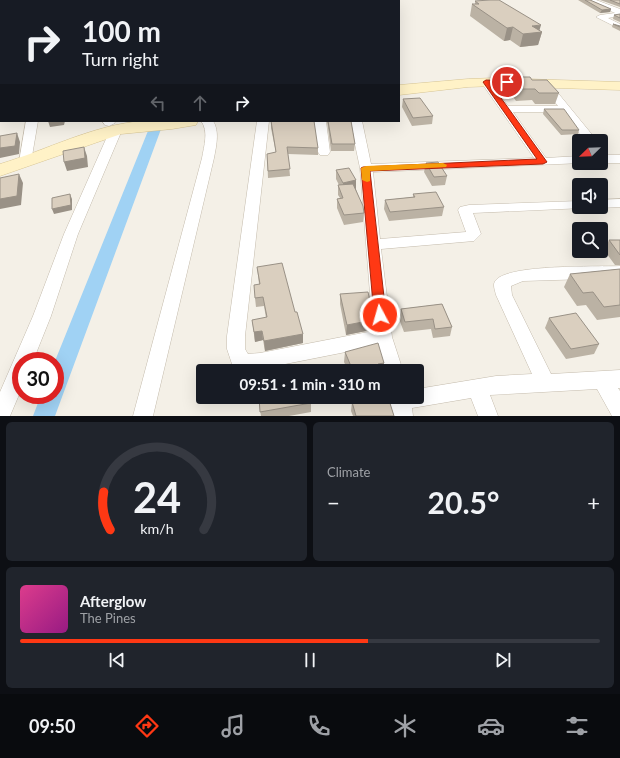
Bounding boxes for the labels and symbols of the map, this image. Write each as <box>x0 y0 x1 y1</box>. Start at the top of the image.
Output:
pin <box>490 65 524 99</box>
north arrow <box>572 134 608 170</box>
position arrow <box>359 294 401 336</box>
speed limit sign: 30 <box>12 352 64 404</box>

